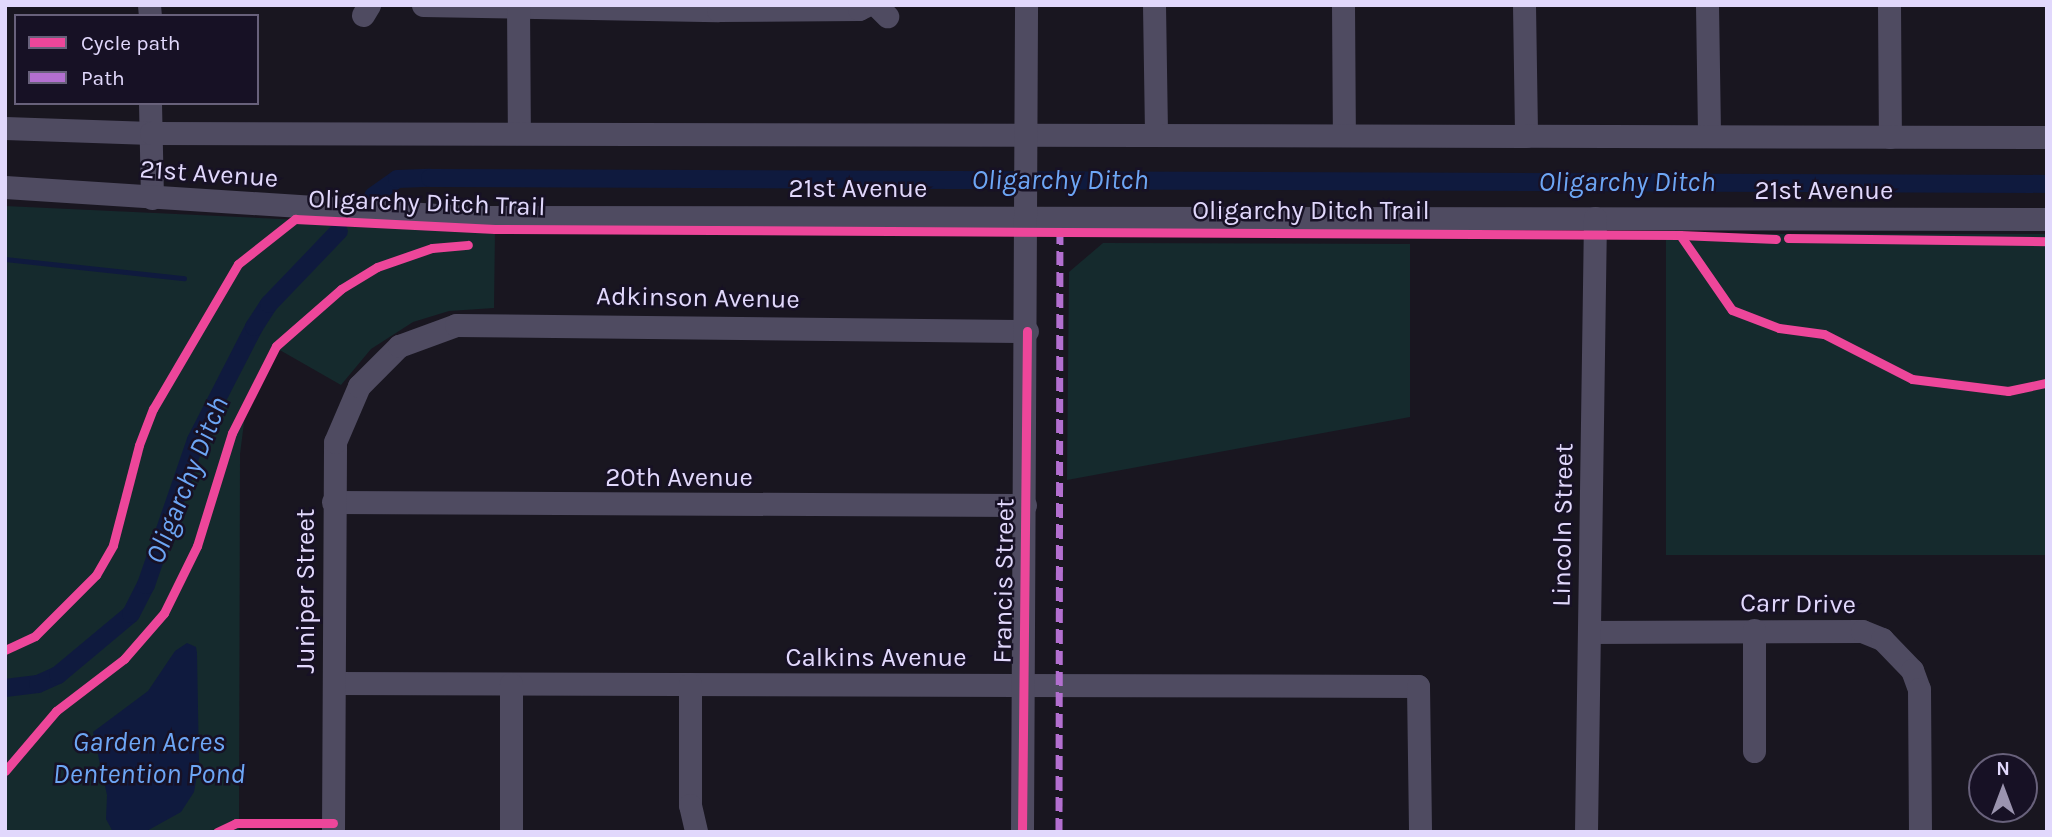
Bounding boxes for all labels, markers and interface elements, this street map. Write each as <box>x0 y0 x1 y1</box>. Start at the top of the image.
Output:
legend <box>14 14 259 105</box>
text: Cycle path <box>81 31 181 55</box>
text: Path <box>81 66 125 90</box>
street label: 21st Avenue <box>139 154 279 194</box>
water label: Oligarchy Ditch <box>971 163 1149 197</box>
water label: Oligarchy Ditch <box>1538 165 1716 199</box>
street label: 21st Avenue <box>789 173 927 205</box>
street label: 21st Avenue <box>1755 175 1893 207</box>
street label: Oligarchy Ditch Trail <box>308 183 546 223</box>
street label: Oligarchy Ditch Trail <box>1192 195 1430 227</box>
street label: Adkinson Avenue <box>596 281 800 315</box>
water label: Oligarchy Ditch <box>138 392 236 568</box>
street label: Lincoln Street <box>1546 443 1580 607</box>
street label: 20th Avenue <box>605 462 753 494</box>
street label: Francis Street <box>987 498 1021 664</box>
street label: Juniper Street <box>290 508 322 674</box>
street label: Carr Drive <box>1740 587 1856 621</box>
street label: Calkins Avenue <box>785 642 967 674</box>
water label: Garden Acres Dentention Pond <box>53 725 245 791</box>
north arrow <box>1968 753 2038 823</box>
text: N <box>1996 758 2010 780</box>

